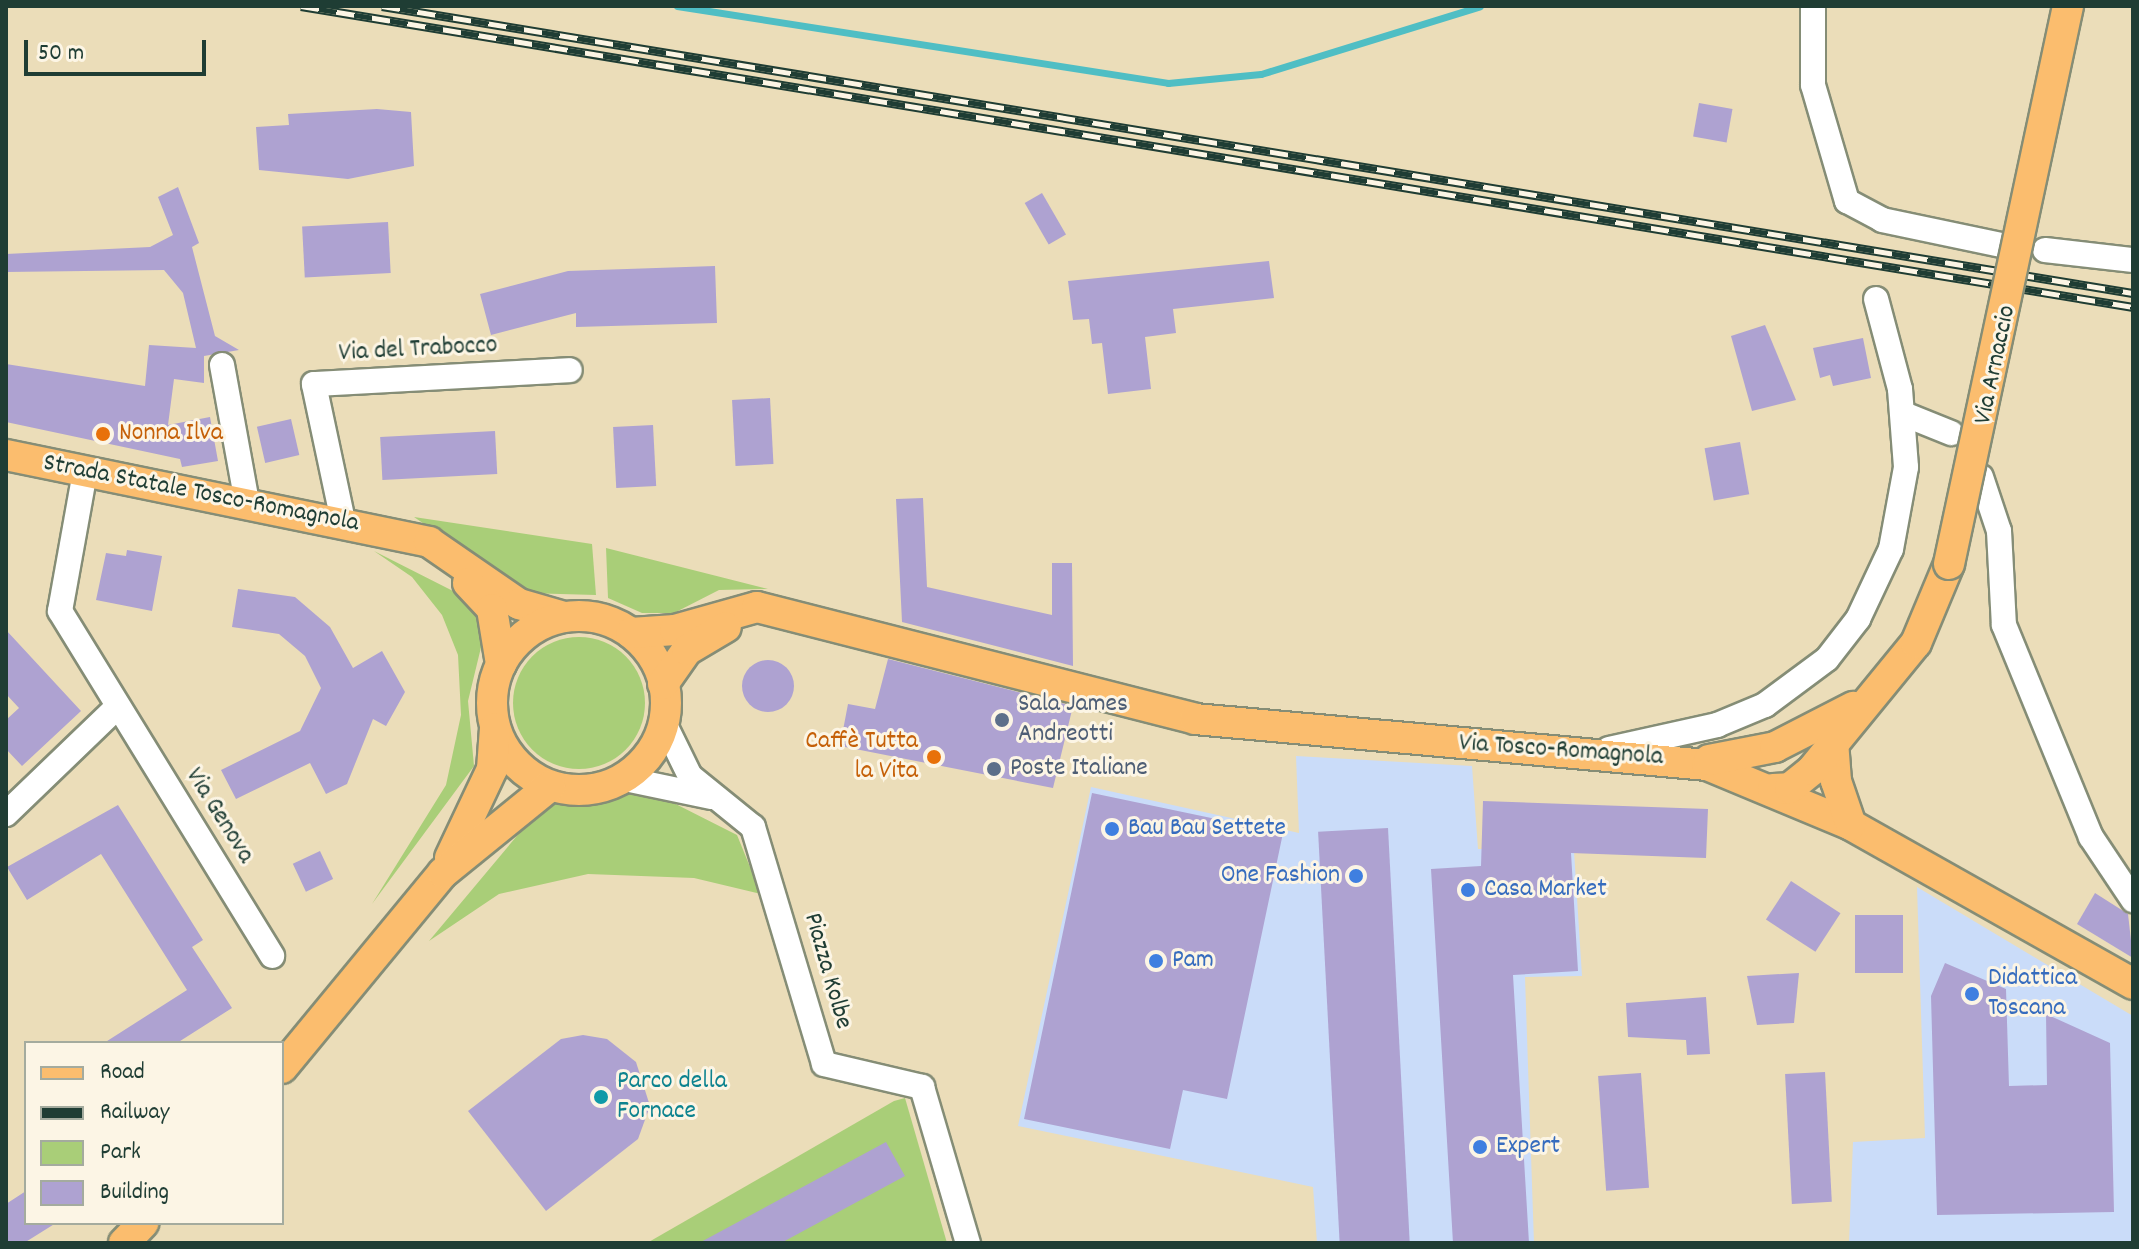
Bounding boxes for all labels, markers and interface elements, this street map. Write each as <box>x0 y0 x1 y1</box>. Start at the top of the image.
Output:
scale bar <box>28 24 210 74</box>
text: 50 m <box>38 37 84 71</box>
street label: Via Arnaccio <box>1968 303 2024 427</box>
street label: Via del Trabocco <box>338 330 498 370</box>
place label: Nonna Ilva <box>119 418 223 450</box>
marker: Nonna Ilva <box>94 425 112 443</box>
street label: Strada Statale Tosco-Romagnola <box>40 448 362 540</box>
place label: Sala James Andreotti <box>1018 689 1128 750</box>
marker: Sala James Andreotti <box>993 711 1011 729</box>
place label: Caffè Tutta la Vita <box>805 726 918 788</box>
street label: Via Tosco-Romagnola <box>1458 728 1664 774</box>
marker: Caffè Tutta la Vita <box>925 748 943 766</box>
place label: Poste Italiane <box>1010 753 1148 785</box>
marker: Poste Italiane <box>985 760 1003 778</box>
street label: Via Genova <box>178 763 260 869</box>
place label: Bau Bau Settete <box>1128 813 1286 845</box>
marker: Bau Bau Settete <box>1103 820 1121 838</box>
place label: One Fashion <box>1221 860 1340 892</box>
marker: One Fashion <box>1347 867 1365 885</box>
place label: Casa Market <box>1484 874 1607 906</box>
marker: Casa Market <box>1459 881 1477 899</box>
street label: Piazza Kolbe <box>796 909 858 1033</box>
place label: Pam <box>1172 945 1214 977</box>
marker: Pam <box>1147 952 1165 970</box>
place label: Didattica Toscana <box>1988 963 2077 1024</box>
marker: Didattica Toscana <box>1963 985 1981 1003</box>
legend <box>24 1041 284 1225</box>
text: Road <box>100 1056 145 1090</box>
place label: Parco della Fornace <box>617 1066 727 1128</box>
marker: Parco della Fornace <box>592 1088 610 1106</box>
text: Railway <box>100 1096 169 1130</box>
place label: Expert <box>1496 1131 1560 1163</box>
text: Park <box>100 1136 141 1170</box>
marker: Expert <box>1471 1138 1489 1156</box>
text: Building <box>100 1176 169 1210</box>

